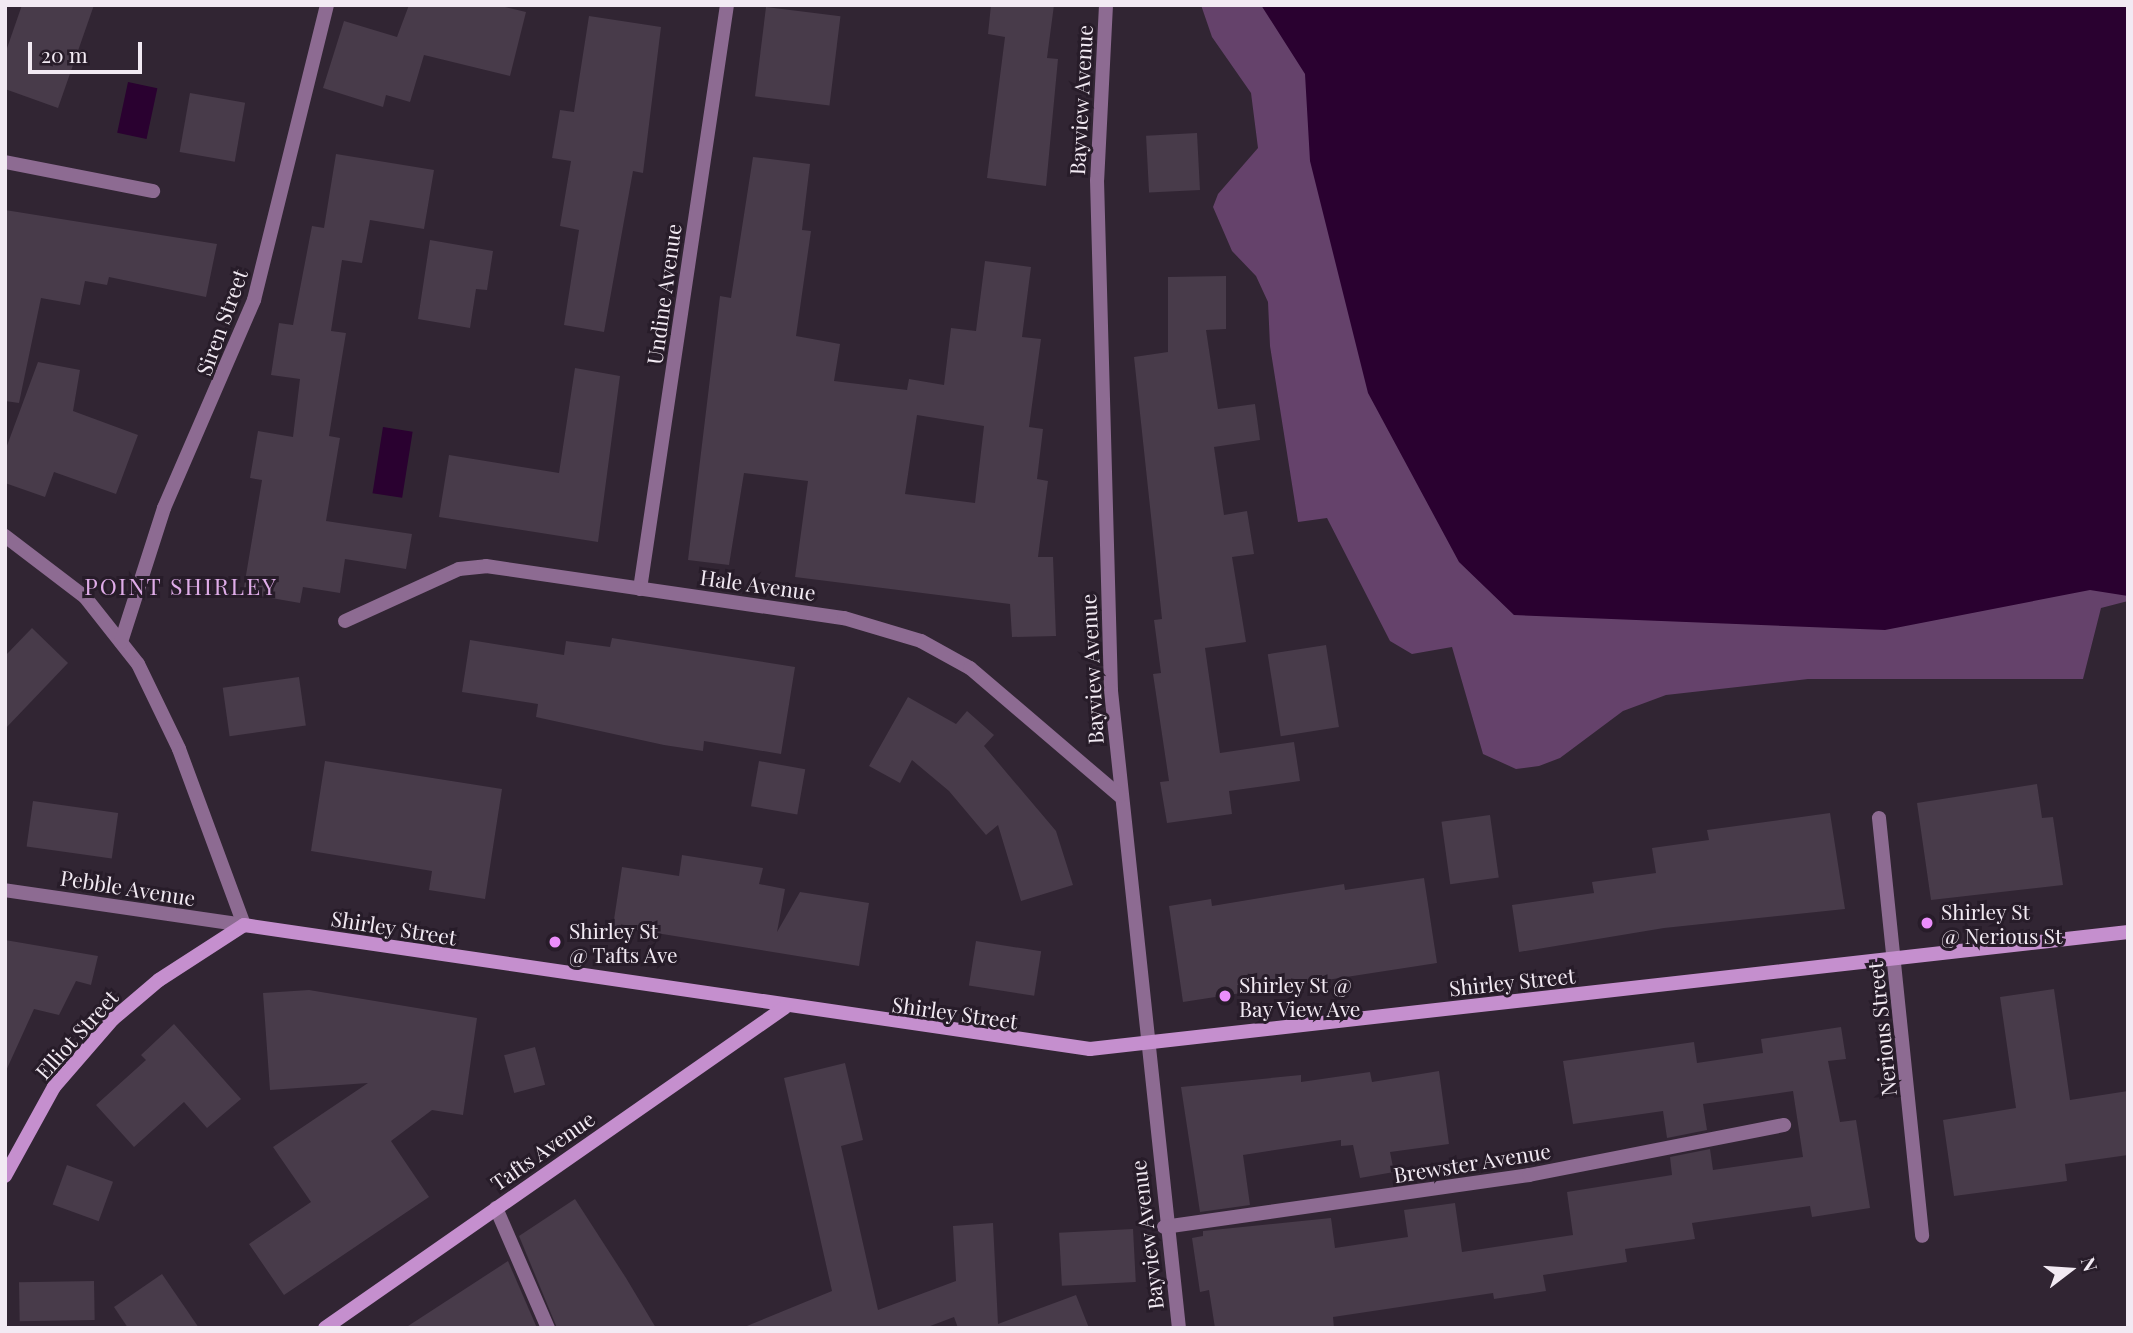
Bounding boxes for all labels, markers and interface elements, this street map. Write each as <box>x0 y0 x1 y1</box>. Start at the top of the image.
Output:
street label: Bayview Avenue <box>1063 24 1097 176</box>
scale bar <box>32 28 145 72</box>
text: 20 m <box>41 40 88 68</box>
street label: Undine Avenue <box>641 222 685 366</box>
street label: Siren Street <box>190 265 252 379</box>
street label: Hale Avenue <box>698 563 818 605</box>
district label: POINT SHIRLEY <box>86 572 276 600</box>
street label: Bayview Avenue <box>1074 593 1108 745</box>
street label: Pebble Avenue <box>58 864 198 910</box>
place label: Shirley St @ Nerious St <box>1941 898 2062 948</box>
street label: Shirley Street <box>329 905 459 949</box>
marker: Shirley St @ Nerious St <box>1919 915 1935 931</box>
place label: Shirley St @ Tafts Ave <box>569 917 679 967</box>
marker: Shirley St @ Tafts Ave <box>547 934 563 950</box>
street label: Nerious Street <box>1861 960 1901 1098</box>
street label: Shirley Street <box>1447 962 1577 1000</box>
place label: Shirley St @ Bay View Ave <box>1239 971 1363 1021</box>
street label: Elliot Street <box>29 984 123 1084</box>
marker: Shirley St @ Bay View Ave <box>1217 988 1233 1004</box>
street label: Shirley Street <box>890 991 1020 1033</box>
street label: Tafts Avenue <box>485 1105 599 1195</box>
street label: Brewster Avenue <box>1391 1137 1553 1187</box>
street label: Bayview Avenue <box>1124 1158 1168 1312</box>
north arrow <box>2035 1235 2105 1305</box>
text: N <box>2076 1253 2105 1274</box>

